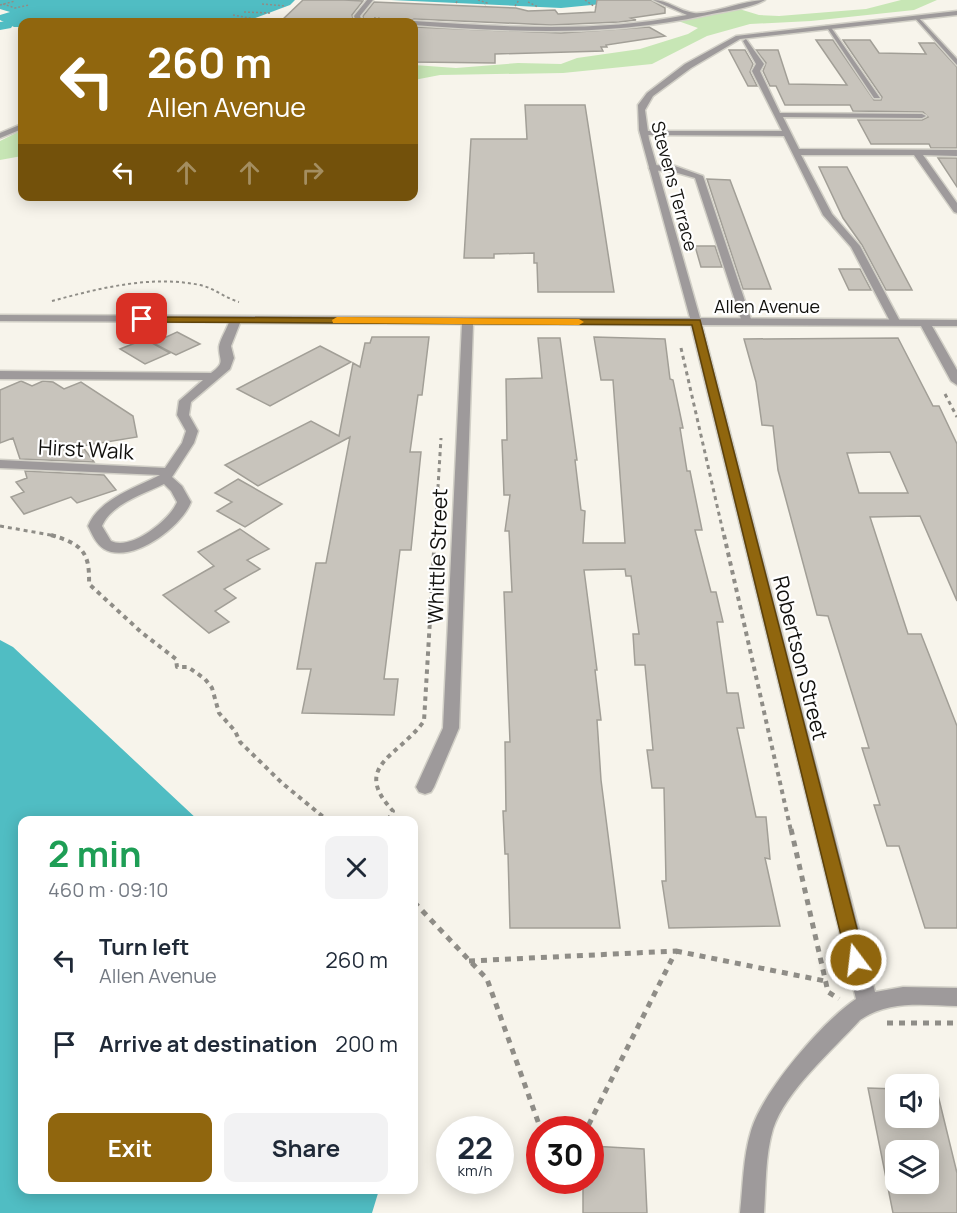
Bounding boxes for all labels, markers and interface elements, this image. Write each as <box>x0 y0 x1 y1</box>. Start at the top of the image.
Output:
text: 260 m <box>147 33 272 91</box>
icon: left <box>48 42 126 120</box>
text: Allen Avenue <box>147 88 306 125</box>
street label: Stevens Terrace <box>646 118 704 254</box>
icon: left <box>107 156 140 189</box>
icon: ahead <box>170 156 203 189</box>
icon: ahead <box>233 156 266 189</box>
icon: right <box>296 156 329 189</box>
pin <box>116 293 167 344</box>
street label: Allen Avenue <box>714 294 820 318</box>
icon: arrive <box>125 302 158 335</box>
street label: Hirst Walk <box>37 433 135 466</box>
street label: Whittle Street <box>421 488 453 624</box>
street label: Robertson Street <box>767 573 835 743</box>
text: 2 min <box>48 829 142 878</box>
button: close <box>325 836 388 899</box>
text: 460 m · 09:10 <box>48 876 168 903</box>
position arrow <box>824 928 888 992</box>
text: Turn left <box>99 932 189 962</box>
icon: left <box>48 944 81 977</box>
text: 260 m <box>325 945 388 975</box>
text: Allen Avenue <box>99 962 217 989</box>
icon: arrive <box>48 1028 81 1061</box>
text: Arrive at destination <box>99 1029 317 1059</box>
text: 200 m <box>335 1029 398 1059</box>
map controls <box>885 1074 939 1194</box>
button: sound <box>885 1074 939 1128</box>
button: Exit <box>48 1113 212 1182</box>
button: Share <box>224 1113 388 1182</box>
speed limit sign: 30 <box>526 1116 604 1194</box>
text: 22 <box>457 1127 493 1168</box>
button: layers <box>885 1140 939 1194</box>
text: km/h <box>458 1160 492 1181</box>

